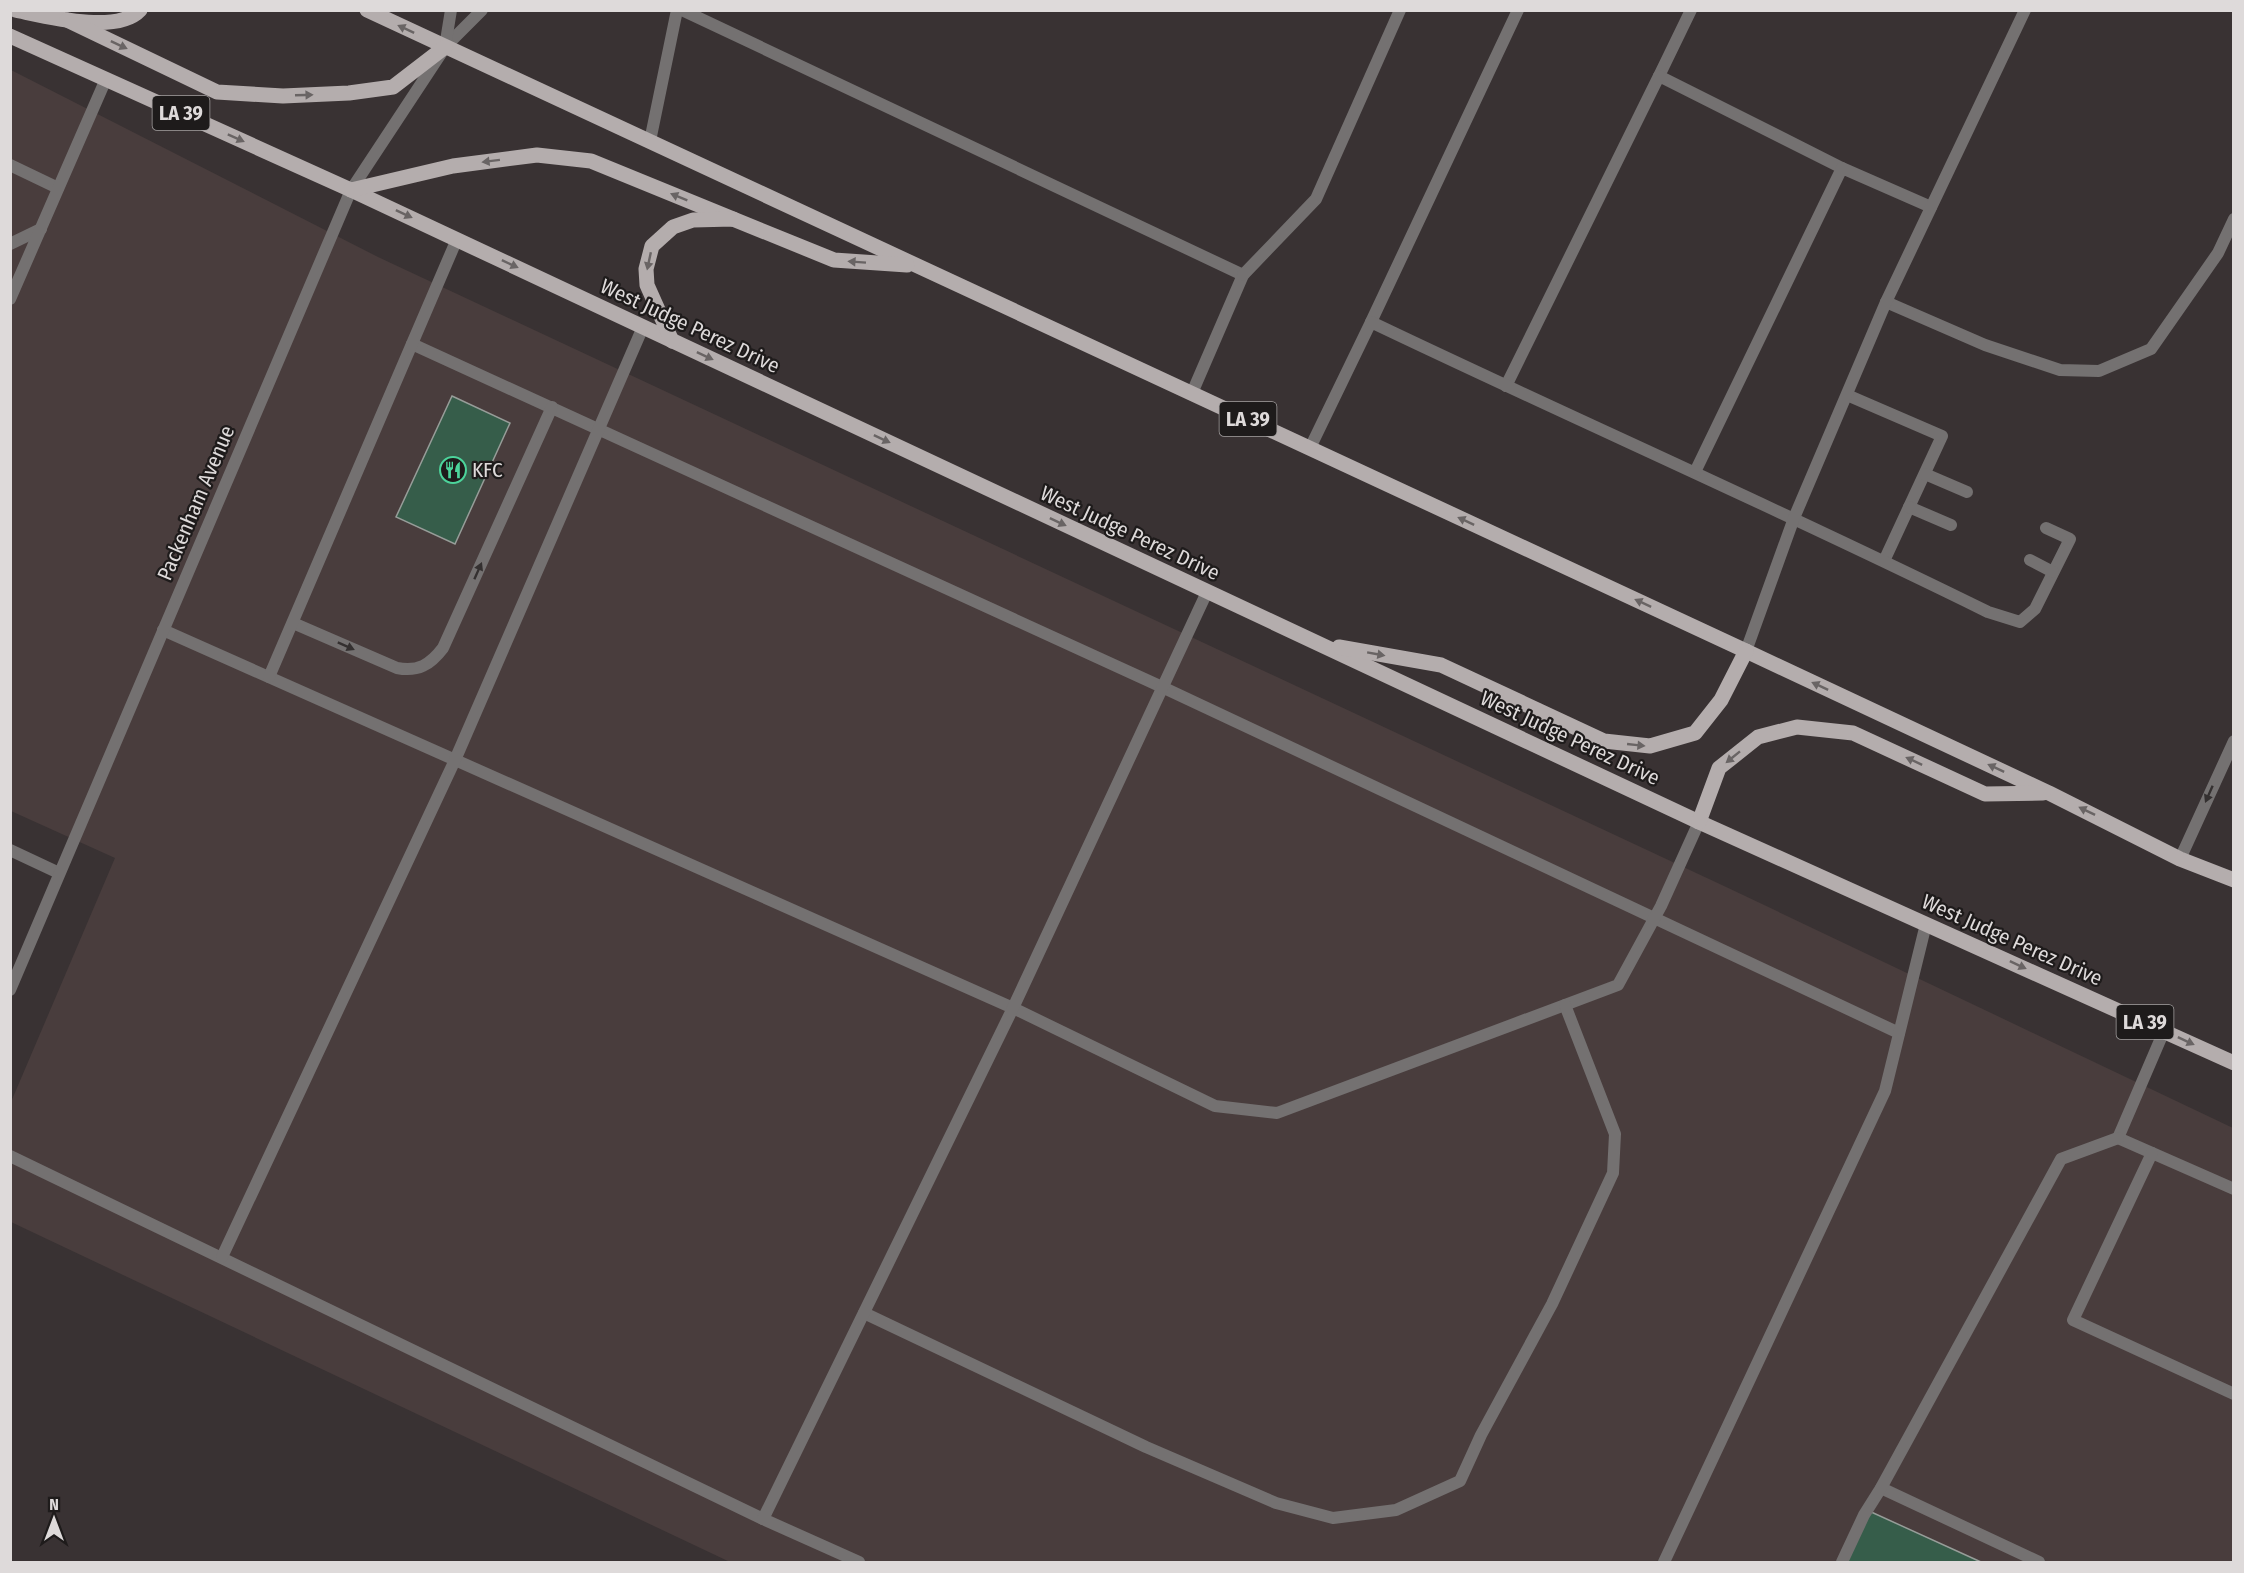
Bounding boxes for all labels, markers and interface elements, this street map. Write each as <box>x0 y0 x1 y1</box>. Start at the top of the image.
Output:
one-way arrow <box>397 23 415 33</box>
one-way arrow <box>111 41 128 50</box>
one-way arrow <box>294 90 313 99</box>
road number: LA 39 <box>152 96 210 130</box>
one-way arrow <box>228 133 246 143</box>
one-way arrow <box>482 156 501 165</box>
one-way arrow <box>669 192 687 202</box>
one-way arrow <box>395 210 412 219</box>
one-way arrow <box>643 251 653 270</box>
one-way arrow <box>848 257 867 266</box>
one-way arrow <box>501 260 518 269</box>
street label: West Judge Perez Drive <box>596 273 784 379</box>
one-way arrow <box>696 352 713 361</box>
road number: LA 39 <box>1220 402 1276 436</box>
street label: Packenham Avenue <box>152 422 240 584</box>
one-way arrow <box>873 435 890 444</box>
restaurant icon: KFC <box>438 455 468 485</box>
place label: KFC <box>472 457 503 483</box>
street label: West Judge Perez Drive <box>1036 480 1224 586</box>
one-way arrow <box>1457 516 1475 526</box>
one-way arrow <box>1050 517 1067 526</box>
one-way arrow <box>474 562 483 579</box>
one-way arrow <box>1634 598 1652 608</box>
one-way arrow <box>338 641 356 651</box>
one-way arrow <box>1366 650 1385 659</box>
one-way arrow <box>1811 681 1828 690</box>
street label: West Judge Perez Drive <box>1476 685 1664 791</box>
one-way arrow <box>1627 740 1646 750</box>
one-way arrow <box>1726 750 1741 762</box>
one-way arrow <box>1905 757 1922 766</box>
one-way arrow <box>1988 764 2005 773</box>
one-way arrow <box>2205 786 2214 803</box>
one-way arrow <box>2078 807 2095 816</box>
street label: West Judge Perez Drive <box>1918 888 2106 992</box>
one-way arrow <box>2009 960 2027 970</box>
road number: LA 39 <box>2116 1005 2174 1039</box>
one-way arrow <box>2178 1036 2196 1046</box>
north arrow <box>24 1489 84 1549</box>
text: N <box>49 1495 59 1514</box>

